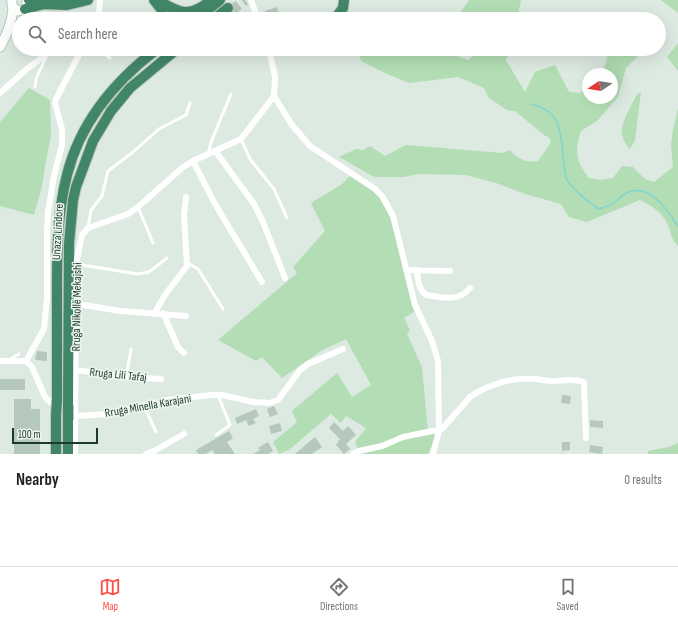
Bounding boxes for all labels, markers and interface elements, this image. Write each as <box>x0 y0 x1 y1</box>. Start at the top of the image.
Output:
search box <box>12 12 666 56</box>
icon: search <box>26 23 48 45</box>
text: Search here <box>58 25 118 44</box>
north arrow <box>582 68 618 104</box>
street label: Unaza Lindore <box>49 203 67 261</box>
street label: Rruga Nikollë Mekajshi <box>69 262 85 352</box>
street label: Rruga Lili Tafaj <box>89 365 147 385</box>
street label: Rruga Minella Karajani <box>104 391 192 421</box>
scale bar <box>12 426 98 445</box>
text: 100 m <box>18 428 40 441</box>
text: Nearby <box>16 470 59 490</box>
text: 0 results <box>624 472 662 488</box>
tab: Map <box>99 576 121 613</box>
tab: Directions <box>320 576 358 613</box>
tab: Saved <box>557 576 579 613</box>

